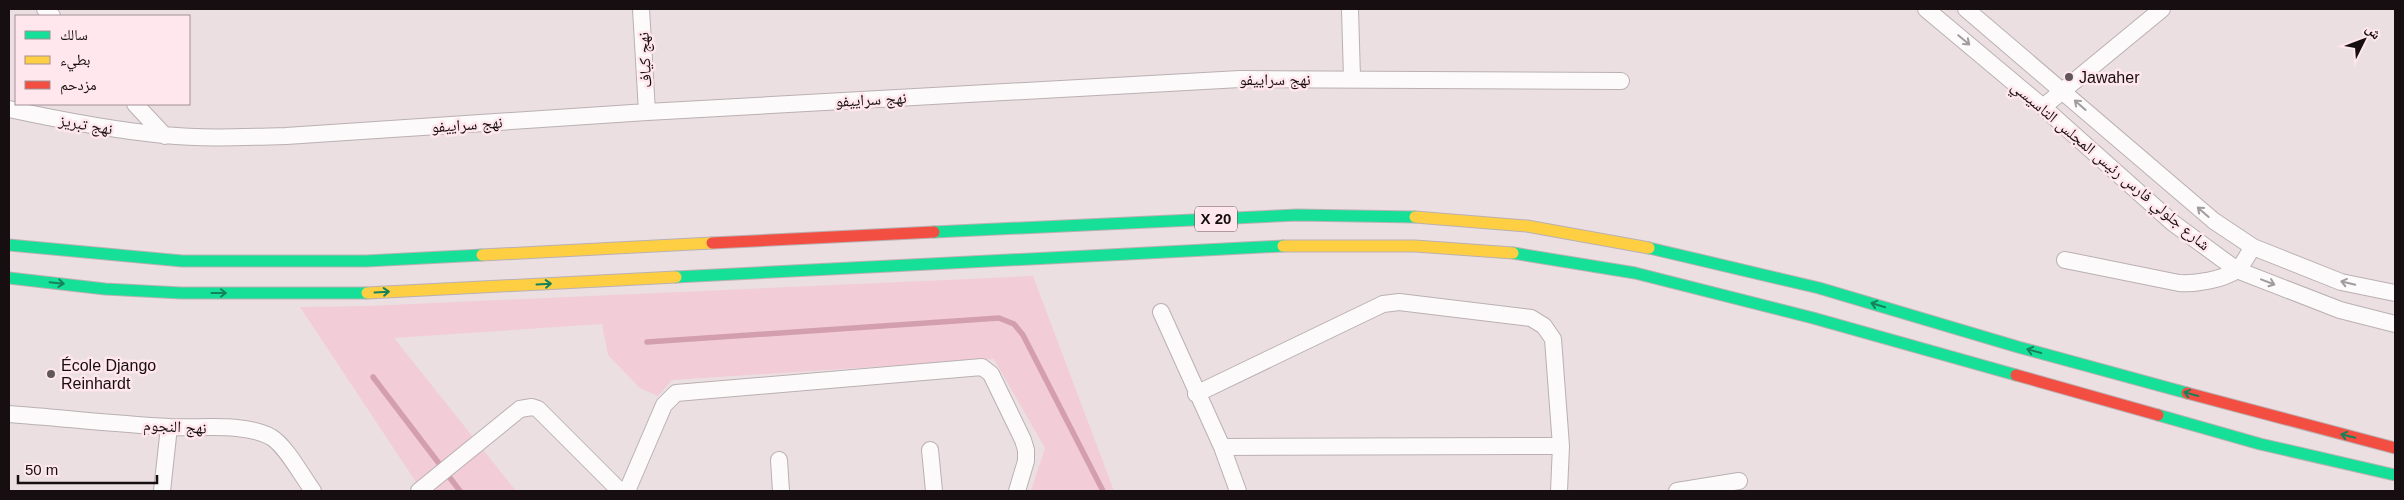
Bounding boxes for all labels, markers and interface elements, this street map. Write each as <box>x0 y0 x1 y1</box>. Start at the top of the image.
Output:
legend <box>15 15 190 105</box>
north arrow <box>2339 15 2389 65</box>
text: ش <box>2362 20 2385 43</box>
text: سالك <box>60 26 88 43</box>
street label: نهج كياف <box>635 32 656 88</box>
one-way arrow <box>1957 35 1970 46</box>
text: بطيء <box>60 51 90 72</box>
place label: Jawaher <box>2079 69 2140 86</box>
street label: نهج سراييفو <box>1239 71 1311 90</box>
marker: Jawaher <box>2063 71 2075 83</box>
text: مزدحم <box>60 76 97 95</box>
street label: شارع جلولي فارس رئيس المجلس التاسيسي <box>2005 77 2213 257</box>
street label: نهج سراييفو <box>835 89 907 112</box>
one-way arrow <box>2074 100 2087 111</box>
street label: نهج تبريز <box>56 111 114 140</box>
street label: نهج سراييفو <box>431 114 503 137</box>
road number: X 20 <box>1195 206 1237 232</box>
one-way arrow <box>2197 206 2210 217</box>
one-way arrow <box>2260 278 2275 287</box>
one-way arrow <box>2340 278 2356 288</box>
one-way arrow <box>49 279 65 288</box>
one-way arrow <box>536 279 552 288</box>
one-way arrow <box>374 287 390 296</box>
one-way arrow <box>211 288 227 298</box>
one-way arrow <box>1871 300 1887 310</box>
one-way arrow <box>2027 346 2043 355</box>
place label: École Django Reinhardt <box>61 356 156 392</box>
marker: École Django Reinhardt <box>45 368 57 380</box>
one-way arrow <box>2183 389 2199 399</box>
street label: نهج النجوم <box>143 416 207 439</box>
one-way arrow <box>2340 431 2356 440</box>
scale bar <box>18 452 156 484</box>
text: 50 m <box>25 461 58 478</box>

